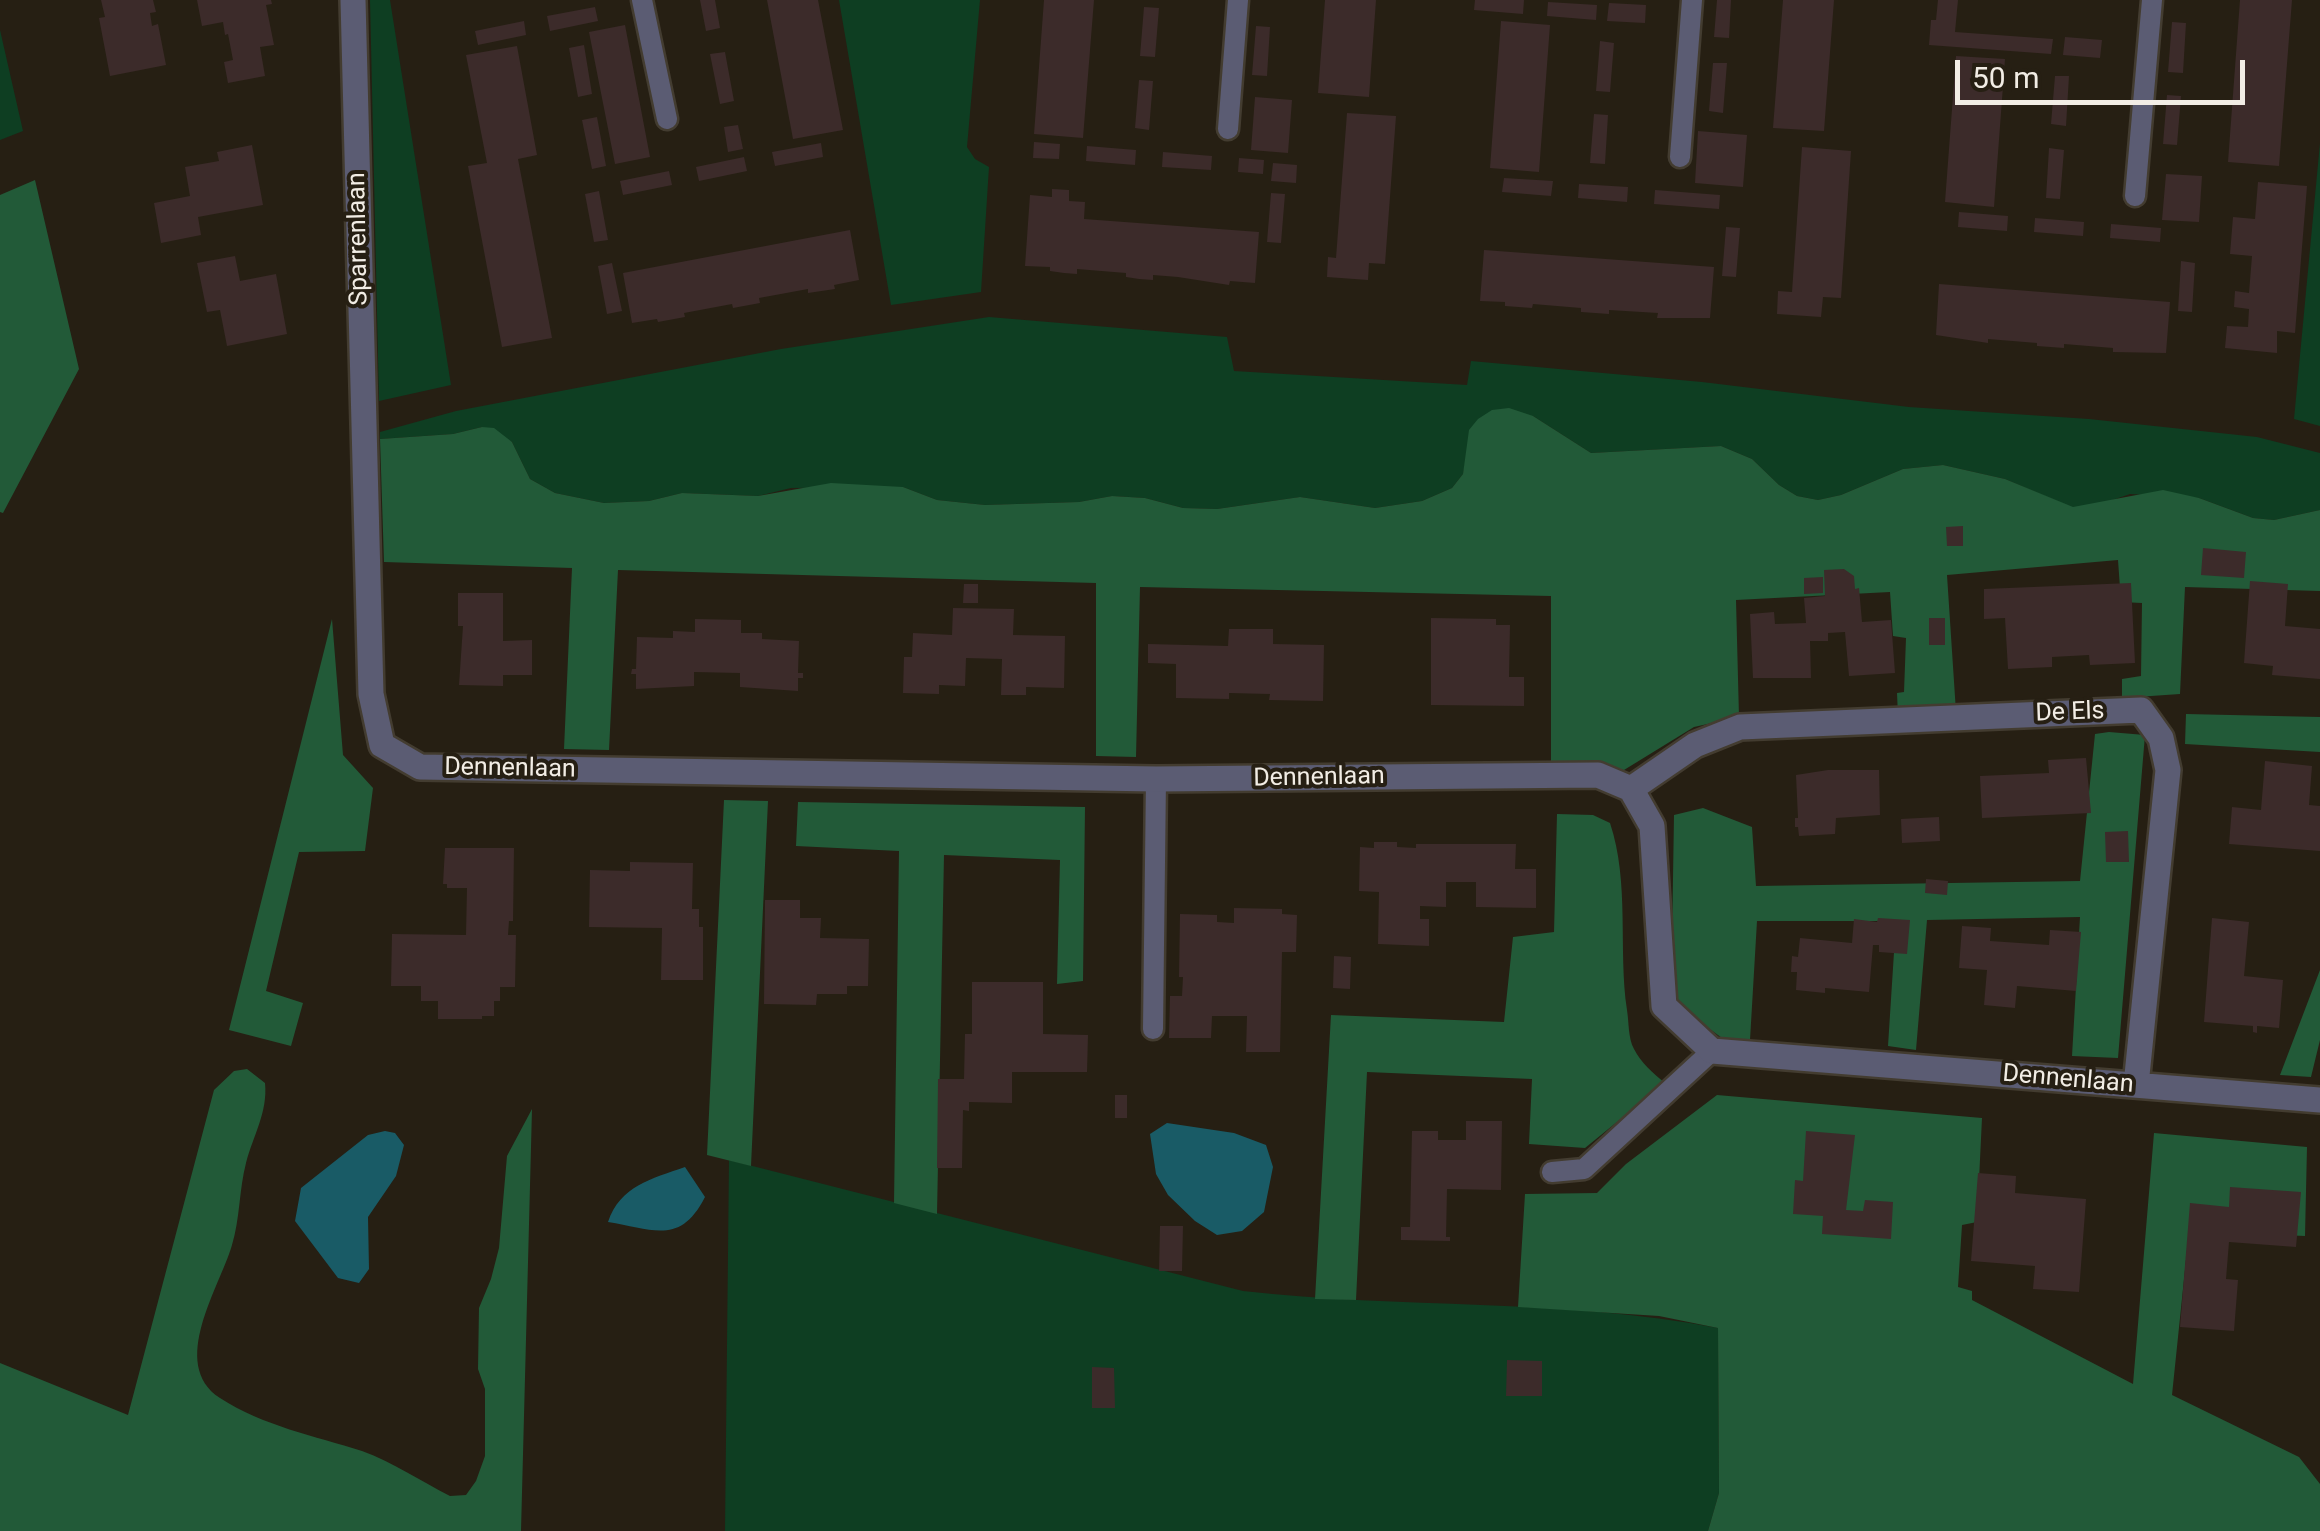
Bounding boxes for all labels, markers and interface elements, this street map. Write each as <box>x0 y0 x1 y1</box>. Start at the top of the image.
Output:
scale bar <box>1960 40 2250 102</box>
text: 50 m <box>1972 60 2039 95</box>
street label: Sparrenlaan <box>343 172 375 306</box>
street label: De Els <box>2035 697 2105 729</box>
street label: Dennenlaan <box>444 753 576 785</box>
street label: Dennenlaan <box>1253 762 1385 794</box>
street label: Dennenlaan <box>2001 1059 2135 1101</box>

